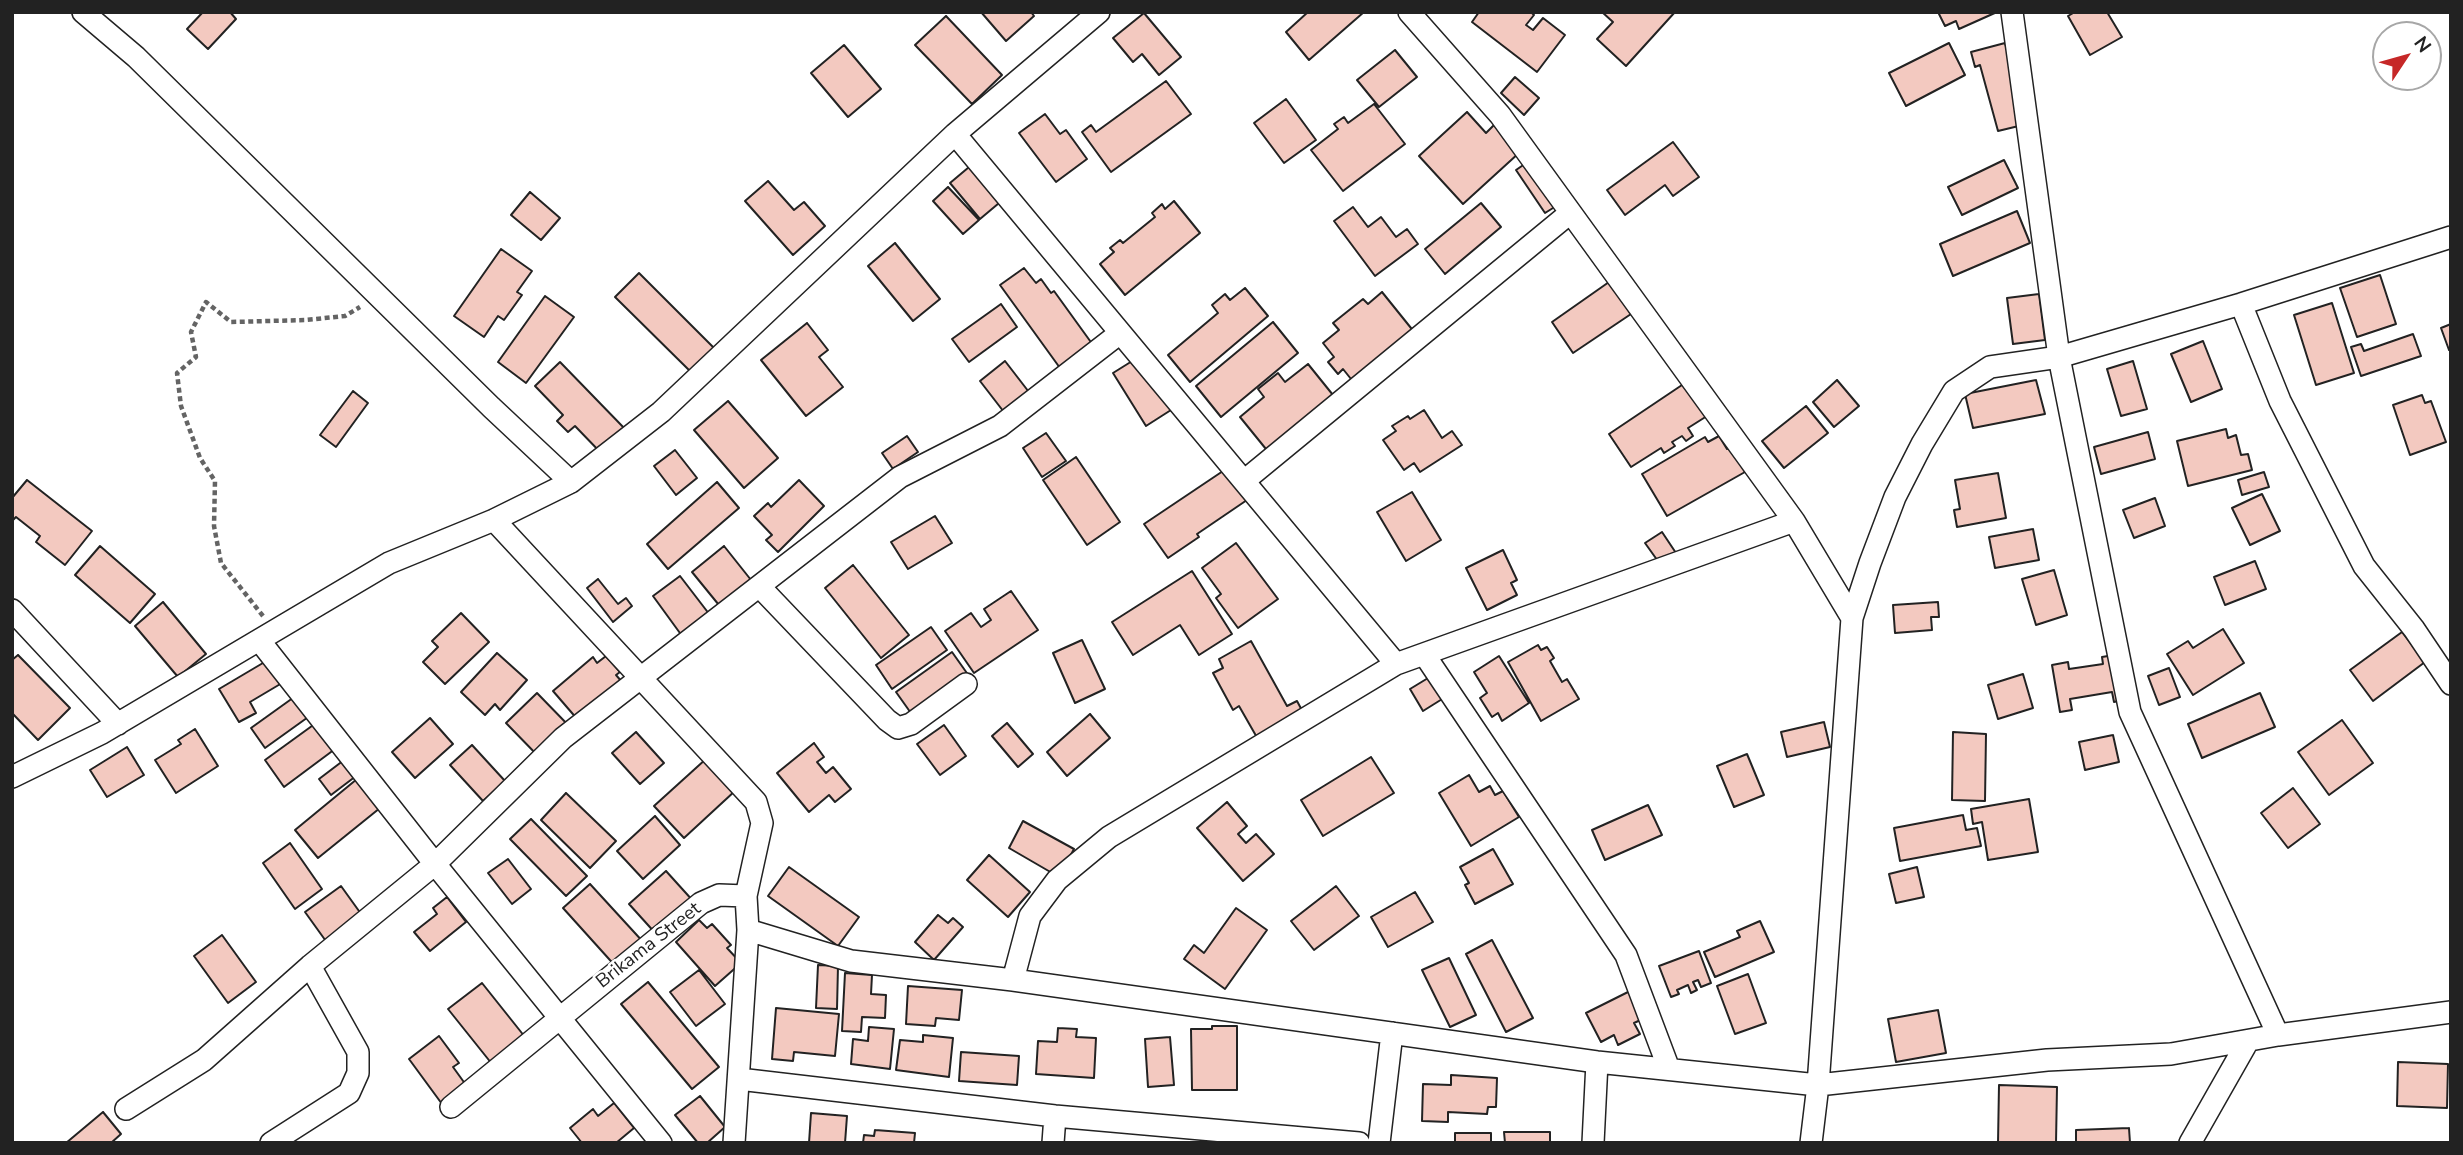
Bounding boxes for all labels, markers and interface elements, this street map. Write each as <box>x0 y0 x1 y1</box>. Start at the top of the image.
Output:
north arrow <box>2372 21 2442 91</box>
text: N <box>2408 31 2437 58</box>
street label: Brikama Street <box>592 898 706 994</box>

